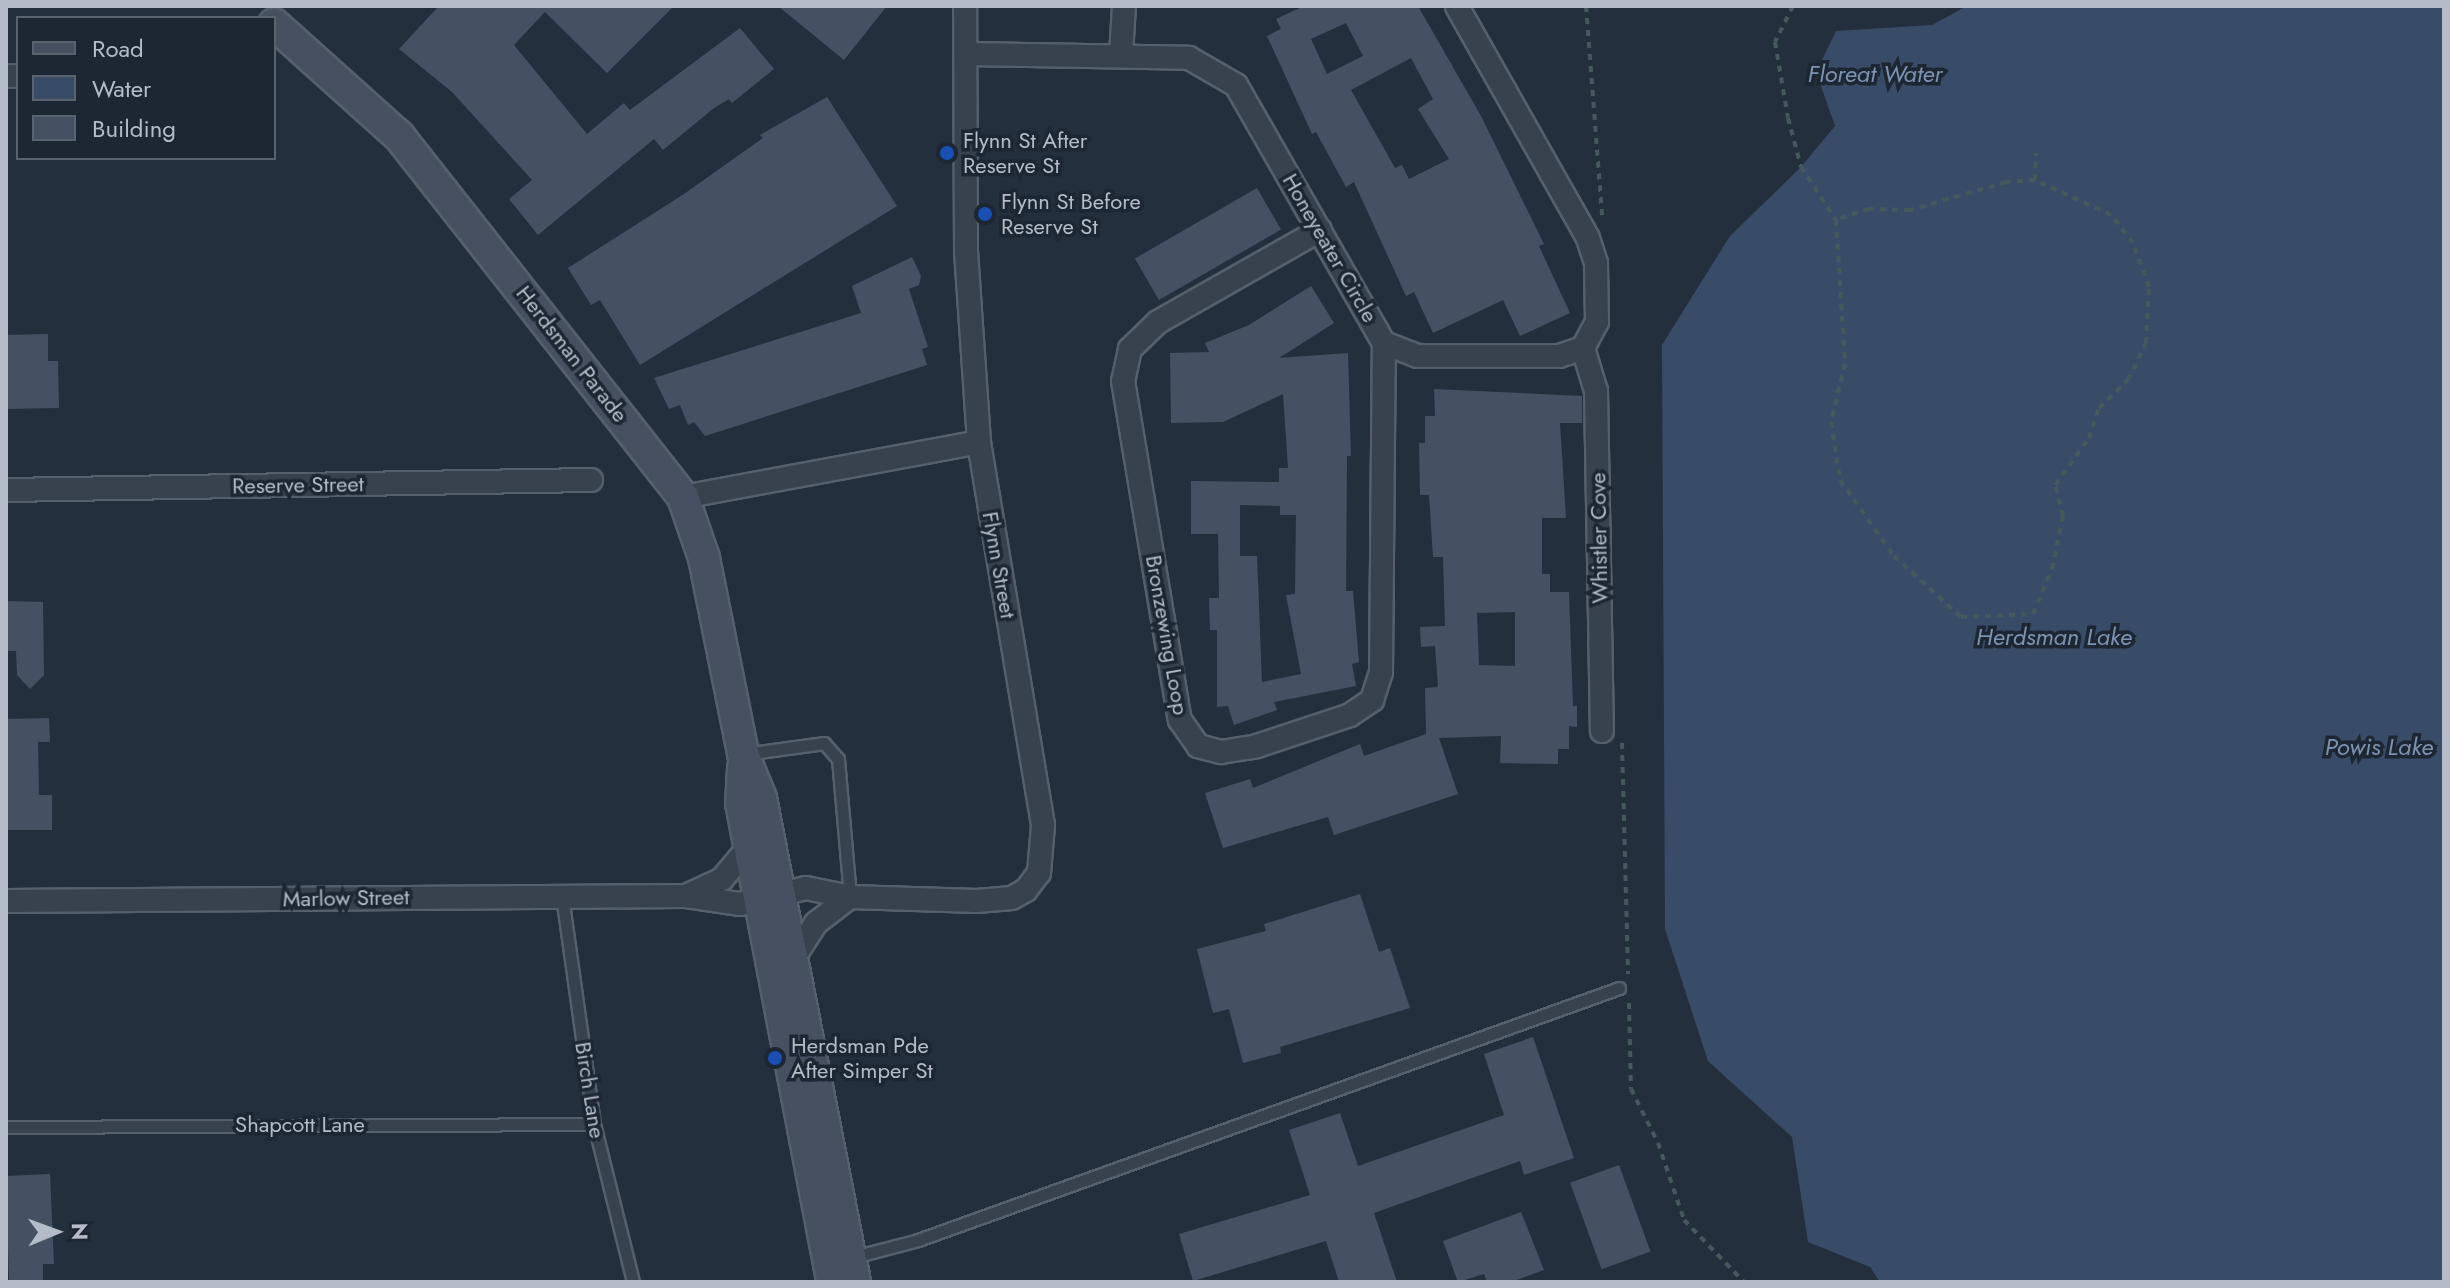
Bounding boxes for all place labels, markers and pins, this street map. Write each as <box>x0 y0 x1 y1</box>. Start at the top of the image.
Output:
place label: Flynn St After Reserve St <box>963 127 1087 178</box>
marker: Flynn St After Reserve St <box>938 144 956 162</box>
place label: Flynn St Before Reserve St <box>1001 188 1141 240</box>
marker: Flynn St Before Reserve St <box>976 205 994 223</box>
place label: Herdsman Pde After Simper St <box>791 1032 933 1084</box>
marker: Herdsman Pde After Simper St <box>766 1049 784 1067</box>

